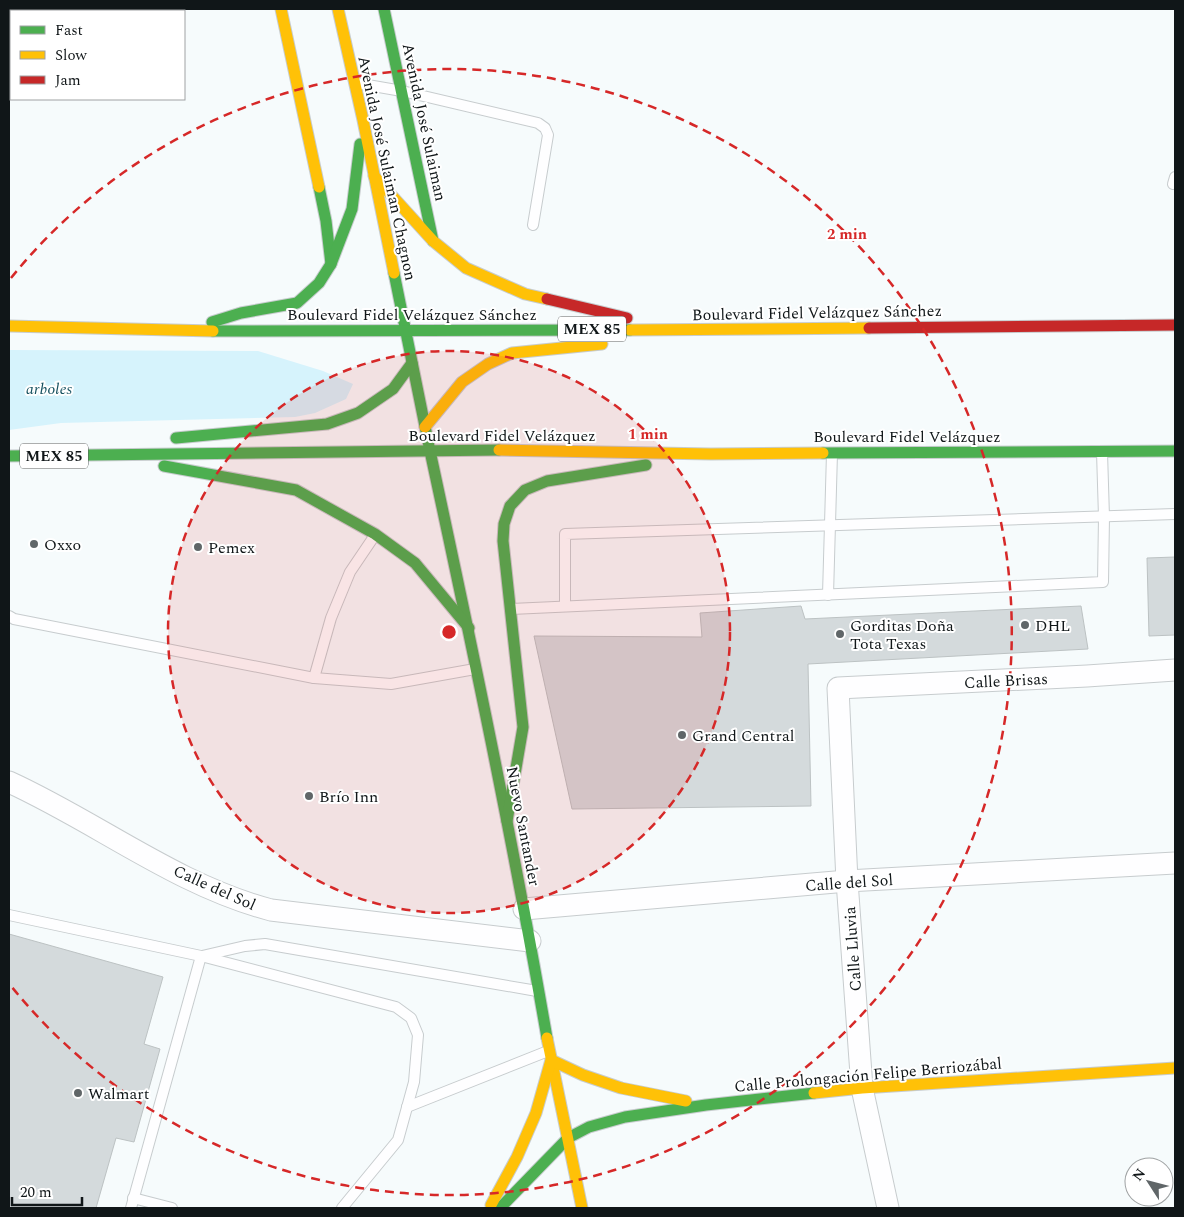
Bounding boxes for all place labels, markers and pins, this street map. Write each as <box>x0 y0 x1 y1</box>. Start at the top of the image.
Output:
place label: Oxxo <box>44 533 81 557</box>
place label: Pemex <box>208 536 255 560</box>
marker: Oxxo <box>28 538 40 550</box>
marker: Pemex <box>192 541 204 553</box>
place label: Gorditas Doña Tota Texas <box>850 614 954 656</box>
place label: DHL <box>1035 614 1070 638</box>
marker: DHL <box>1019 619 1031 631</box>
centre of rings <box>440 623 458 641</box>
marker: Gorditas Doña Tota Texas <box>834 628 846 640</box>
place label: Grand Central <box>692 724 794 748</box>
marker: Grand Central <box>676 729 688 741</box>
place label: Brío Inn <box>319 785 378 809</box>
marker: Brío Inn <box>303 790 315 802</box>
place label: Walmart <box>88 1082 150 1106</box>
marker: Walmart <box>72 1087 84 1099</box>

